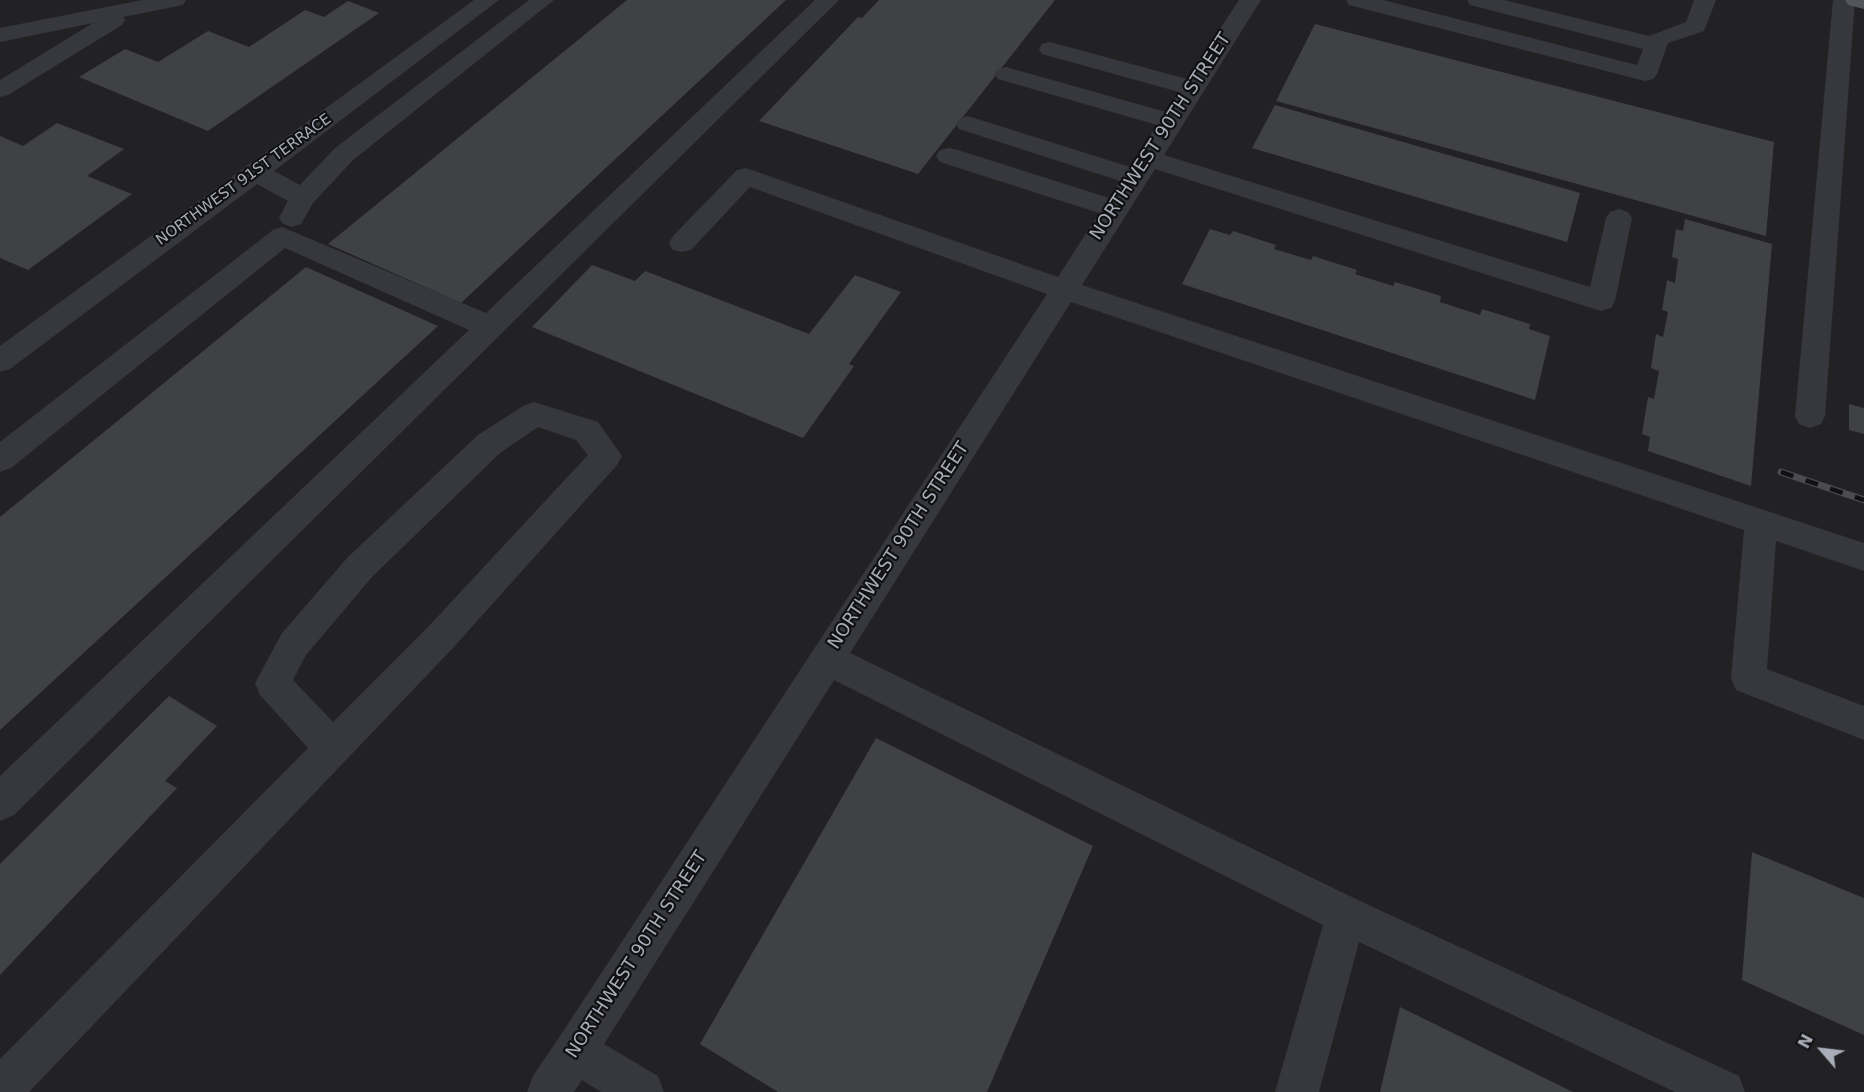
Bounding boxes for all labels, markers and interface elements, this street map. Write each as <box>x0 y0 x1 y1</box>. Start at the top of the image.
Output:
street label: NORTHWEST 90TH STREET <box>1086 29 1236 245</box>
street label: NORTHWEST 91ST TERRACE <box>153 110 335 250</box>
street label: NORTHWEST 90TH STREET <box>824 438 974 654</box>
street label: NORTHWEST 90TH STREET <box>562 847 712 1063</box>
north arrow <box>1792 1020 1852 1080</box>
text: N <box>1794 1031 1817 1052</box>

